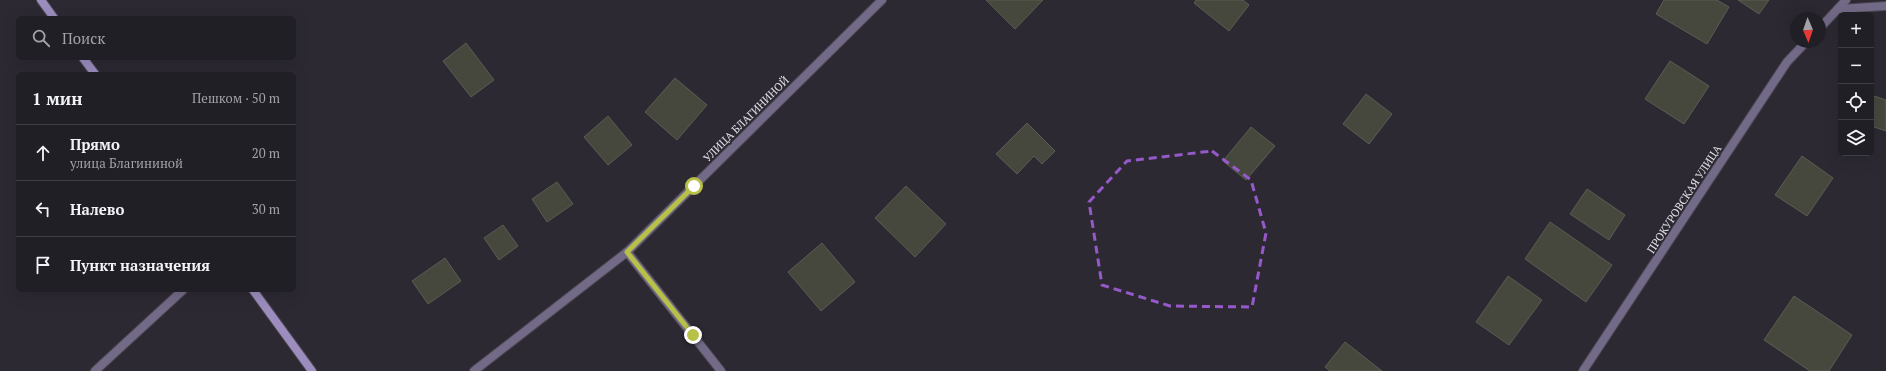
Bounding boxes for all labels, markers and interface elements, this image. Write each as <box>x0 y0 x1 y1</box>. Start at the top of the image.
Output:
north arrow <box>1790 12 1826 48</box>
map controls <box>1838 12 1874 156</box>
button: + <box>1838 12 1874 48</box>
search box <box>16 16 296 60</box>
icon: search <box>30 27 52 49</box>
text: Поиск <box>62 28 105 48</box>
button: − <box>1838 48 1874 84</box>
street label: УЛИЦА БЛАГИНИНОЙ <box>700 73 792 165</box>
button: locate <box>1838 84 1874 120</box>
text: 1 мин <box>32 87 82 110</box>
text: Пешком · 50 m <box>192 89 280 107</box>
button: layers <box>1838 120 1874 156</box>
text: Прямо <box>70 134 120 154</box>
icon: ahead <box>32 142 54 164</box>
street label: ПРОКУРОВСКАЯ УЛИЦА <box>1644 142 1725 256</box>
text: 20 m <box>252 144 280 162</box>
text: улица Благининой <box>70 154 183 172</box>
route start <box>685 177 703 195</box>
icon: left <box>32 198 54 220</box>
text: Налево <box>70 199 124 219</box>
text: 30 m <box>252 200 280 218</box>
icon: arrive <box>32 254 54 276</box>
text: Пункт назначения <box>70 255 210 275</box>
route end <box>684 326 702 344</box>

